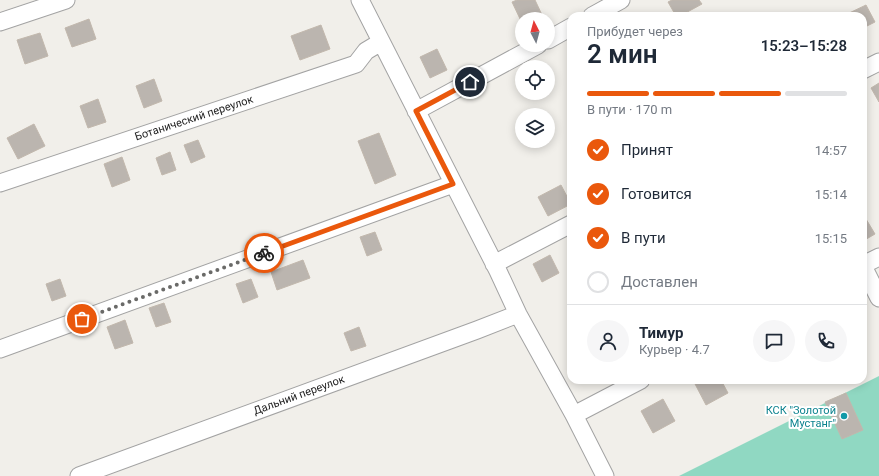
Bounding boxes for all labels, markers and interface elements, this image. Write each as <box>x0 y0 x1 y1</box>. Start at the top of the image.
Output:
north arrow <box>515 12 555 52</box>
map controls <box>515 12 555 148</box>
text: Прибудет через <box>587 24 683 39</box>
text: 15:23–15:28 <box>761 37 847 55</box>
text: 2 мин <box>587 39 658 69</box>
button: locate <box>515 60 555 100</box>
pin <box>453 65 487 99</box>
icon: home <box>459 71 481 93</box>
street label: Ботанический переулок <box>133 93 255 143</box>
text: В пути · 170 m <box>587 102 672 117</box>
button: layers <box>515 108 555 148</box>
icon: check <box>587 139 609 161</box>
text: Принят <box>621 141 673 159</box>
text: 14:57 <box>815 143 847 158</box>
icon: check <box>587 183 609 205</box>
text: Готовится <box>621 185 692 203</box>
text: 15:14 <box>815 187 847 202</box>
icon: check <box>587 227 609 249</box>
text: В пути <box>621 229 666 247</box>
text: 15:15 <box>815 231 847 246</box>
courier <box>244 233 284 273</box>
icon: bike <box>253 242 275 264</box>
text: Доставлен <box>621 273 698 291</box>
pin <box>65 302 99 336</box>
icon: bag <box>71 308 93 330</box>
button: person <box>587 320 629 362</box>
button: chat <box>753 320 795 362</box>
button: phone <box>805 320 847 362</box>
text: Тимур <box>639 324 683 342</box>
text: Курьер · 4.7 <box>639 342 710 357</box>
street label: Дальний переулок <box>252 372 346 418</box>
place label: КСК "Золотой Мустанг" <box>766 404 836 430</box>
marker: КСК "Золотой Мустанг" <box>839 411 849 421</box>

